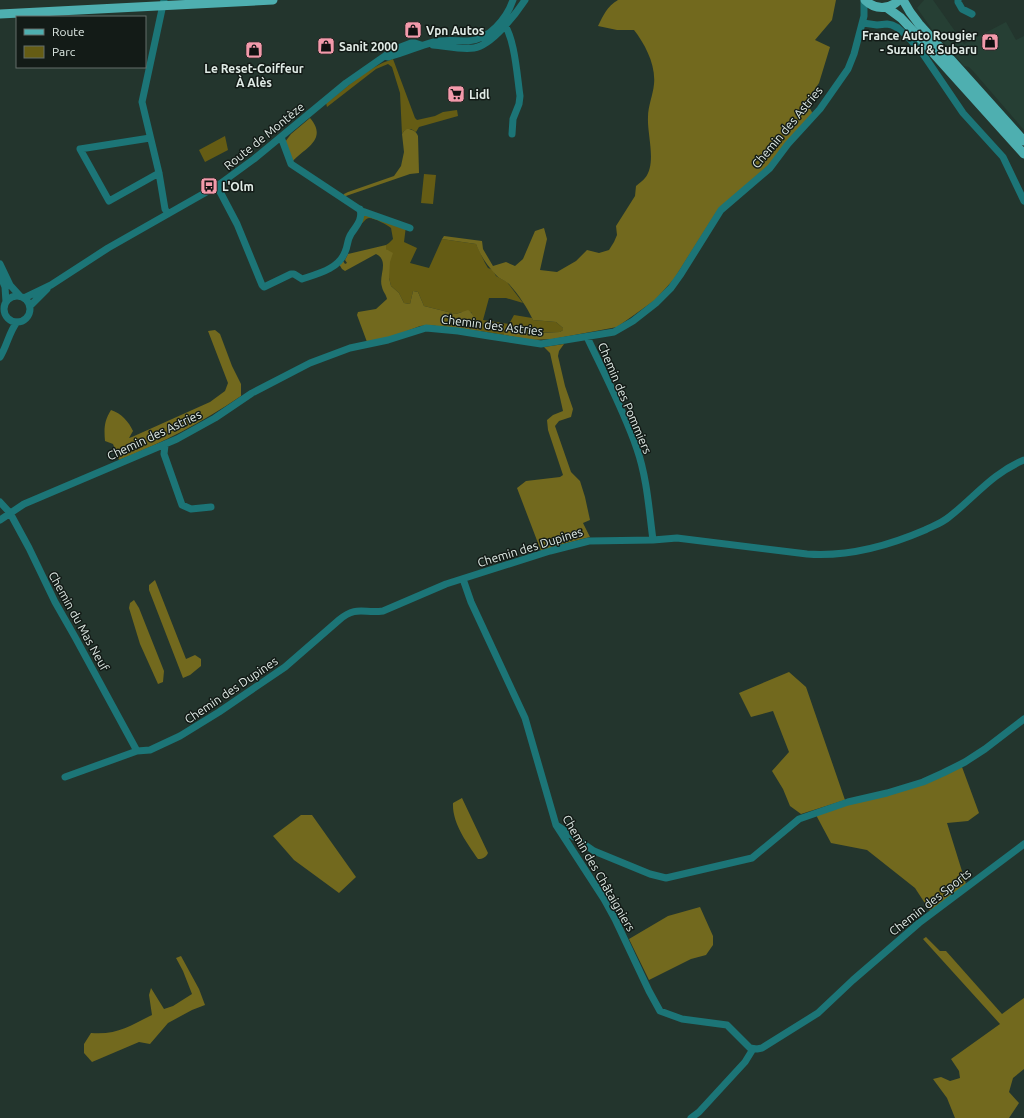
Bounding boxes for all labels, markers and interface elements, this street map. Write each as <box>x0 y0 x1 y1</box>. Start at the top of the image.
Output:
legend <box>16 16 146 68</box>
shop icon: Vpn Autos <box>403 20 423 40</box>
place label: Vpn Autos <box>426 24 485 37</box>
text: Route <box>52 25 85 38</box>
place label: France Auto Rougier - Suzuki & Subaru <box>862 29 977 56</box>
shop icon: France Auto Rougier - Suzuki & Subaru <box>980 32 1000 52</box>
shop icon: Sanit 2000 <box>316 36 336 56</box>
shop icon: Le Reset-Coiffeur À Alès <box>244 40 264 60</box>
place label: Sanit 2000 <box>339 40 398 53</box>
text: Parc <box>52 45 76 58</box>
place label: Le Reset-Coiffeur À Alès <box>204 62 304 89</box>
supermarket icon: Lidl <box>446 84 466 104</box>
street label: Chemin des Astries <box>749 84 825 170</box>
place label: Lidl <box>469 88 490 101</box>
street label: Route de Montèze <box>221 100 307 172</box>
bus stop icon: L'Olm <box>199 176 219 196</box>
place label: L'Olm <box>222 180 254 193</box>
street label: Chemin des Astries <box>440 312 544 338</box>
street label: Chemin des Pommiers <box>596 341 654 455</box>
street label: Chemin des Astries <box>105 407 203 463</box>
street label: Chemin des Dupines <box>476 525 584 569</box>
street label: Chemin du Mas Neuf <box>46 569 112 673</box>
street label: Chemin des Dupines <box>182 654 280 726</box>
street label: Chemin des Châtaigniers <box>560 812 638 934</box>
street label: Chemin des Sports <box>887 866 973 938</box>

